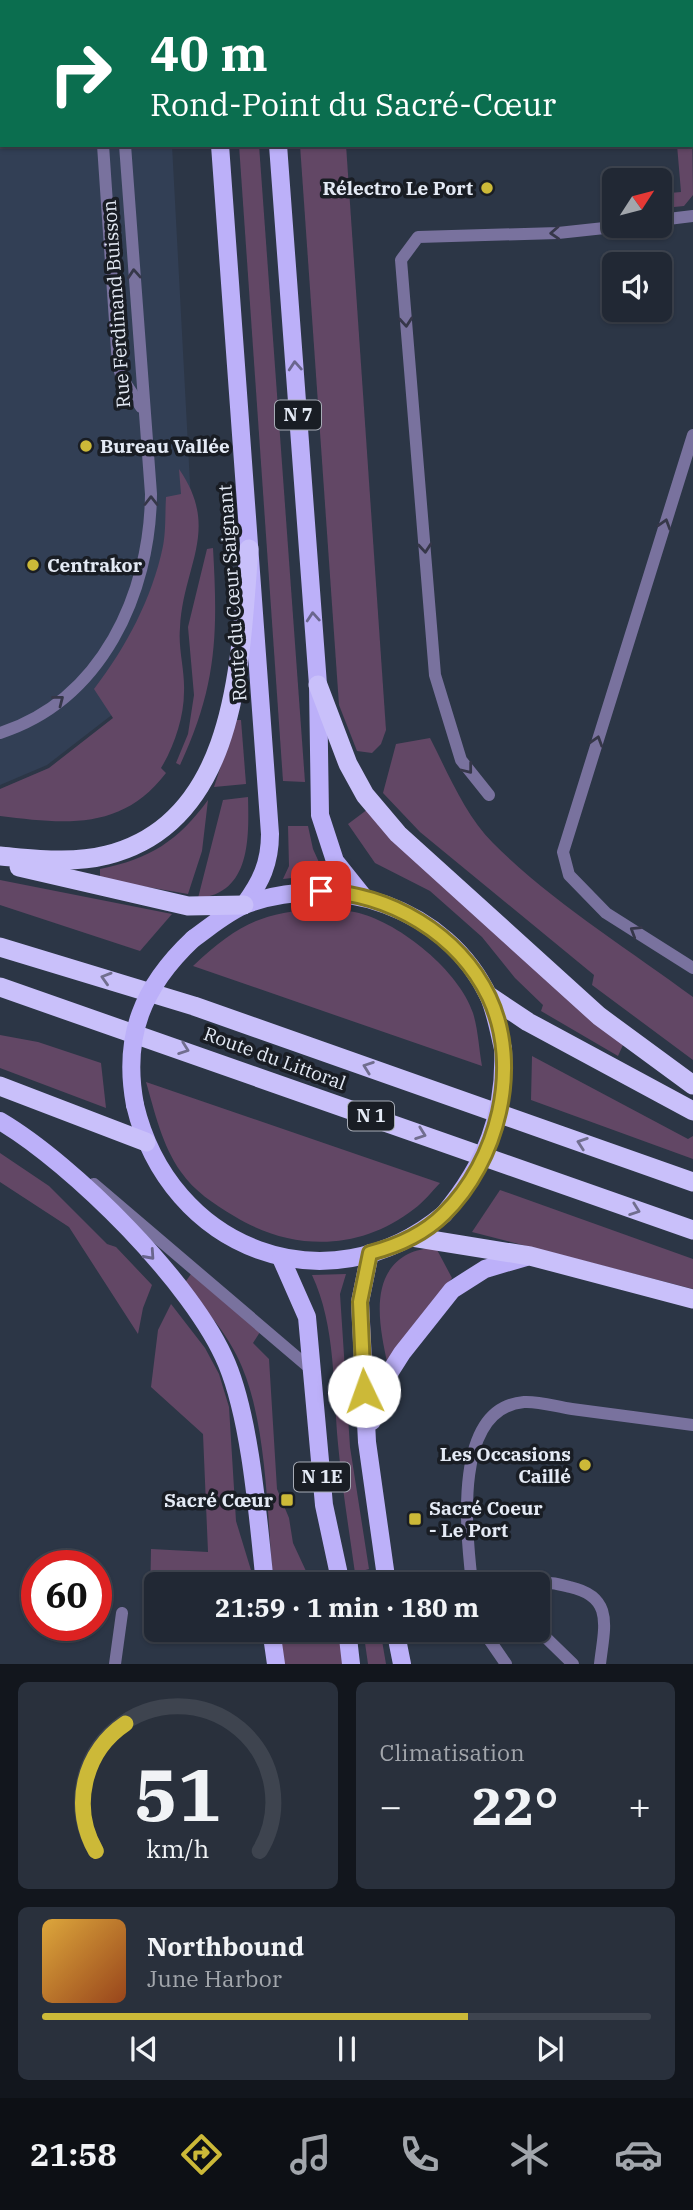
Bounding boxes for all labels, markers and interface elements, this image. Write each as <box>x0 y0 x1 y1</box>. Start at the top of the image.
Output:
text: 40 m <box>150 21 268 84</box>
icon: right <box>35 28 126 119</box>
text: Rond-Point du Sacré-Cœur <box>150 83 556 125</box>
north arrow <box>602 168 672 238</box>
map controls <box>602 168 672 322</box>
place label: Rélectro Le Port <box>323 176 473 200</box>
marker: Rélectro Le Port <box>479 180 495 196</box>
street label: Rue Ferdinand Buisson <box>97 199 135 409</box>
one-way arrow <box>549 225 560 240</box>
button: sound <box>602 252 672 322</box>
one-way arrow <box>126 268 141 279</box>
one-way arrow <box>398 316 413 327</box>
one-way arrow <box>288 360 303 371</box>
road number: N 7 <box>275 400 321 430</box>
place label: Bureau Vallée <box>100 434 230 458</box>
marker: Bureau Vallée <box>78 438 94 454</box>
street label: Route du Cœur Saignant <box>212 483 252 702</box>
one-way arrow <box>143 495 159 506</box>
one-way arrow <box>657 518 672 530</box>
one-way arrow <box>417 543 432 554</box>
place label: Centrakor <box>47 553 143 577</box>
marker: Centrakor <box>25 557 41 573</box>
one-way arrow <box>306 612 321 623</box>
one-way arrow <box>51 696 64 709</box>
one-way arrow <box>589 735 604 747</box>
one-way arrow <box>460 761 473 774</box>
pin <box>291 861 351 921</box>
icon: arrive <box>302 872 340 910</box>
one-way arrow <box>630 926 643 939</box>
one-way arrow <box>100 972 112 987</box>
street label: Route du Littoral <box>201 1021 350 1095</box>
one-way arrow <box>177 1041 189 1055</box>
one-way arrow <box>362 1061 375 1075</box>
road number: N 1 <box>348 1101 394 1130</box>
one-way arrow <box>414 1126 427 1140</box>
one-way arrow <box>577 1137 589 1151</box>
one-way arrow <box>629 1202 641 1216</box>
one-way arrow <box>141 1247 154 1260</box>
position arrow <box>327 1354 401 1428</box>
place label: Les Occasions Caillé <box>440 1442 571 1488</box>
marker: Les Occasions Caillé <box>577 1457 593 1473</box>
road number: N 1E <box>294 1462 350 1492</box>
place label: Sacré Cœur <box>164 1488 274 1512</box>
marker: Sacré Cœur <box>279 1492 295 1508</box>
place label: Sacré Coeur - Le Port <box>429 1496 543 1542</box>
marker: Sacré Coeur - Le Port <box>407 1511 423 1527</box>
speed limit sign: 60 <box>21 1550 112 1641</box>
text: 21:59 · 1 min · 180 m <box>215 1590 479 1624</box>
text: Climatisation <box>380 1737 525 1767</box>
text: 51 <box>134 1747 221 1842</box>
text: 22° <box>472 1772 559 1839</box>
text: − <box>380 1781 402 1830</box>
text: + <box>628 1781 651 1830</box>
text: km/h <box>146 1832 209 1865</box>
text: Northbound <box>147 1929 304 1963</box>
text: June Harbor <box>147 1963 282 1993</box>
icon: previous <box>125 2030 163 2068</box>
icon: pause <box>328 2030 366 2068</box>
icon: next <box>531 2030 569 2068</box>
icon: directions <box>177 2130 226 2179</box>
icon: music <box>286 2130 335 2179</box>
icon: phone <box>395 2130 444 2179</box>
icon: climate <box>505 2130 554 2179</box>
icon: car <box>614 2130 663 2179</box>
text: 21:58 <box>30 2133 117 2175</box>

